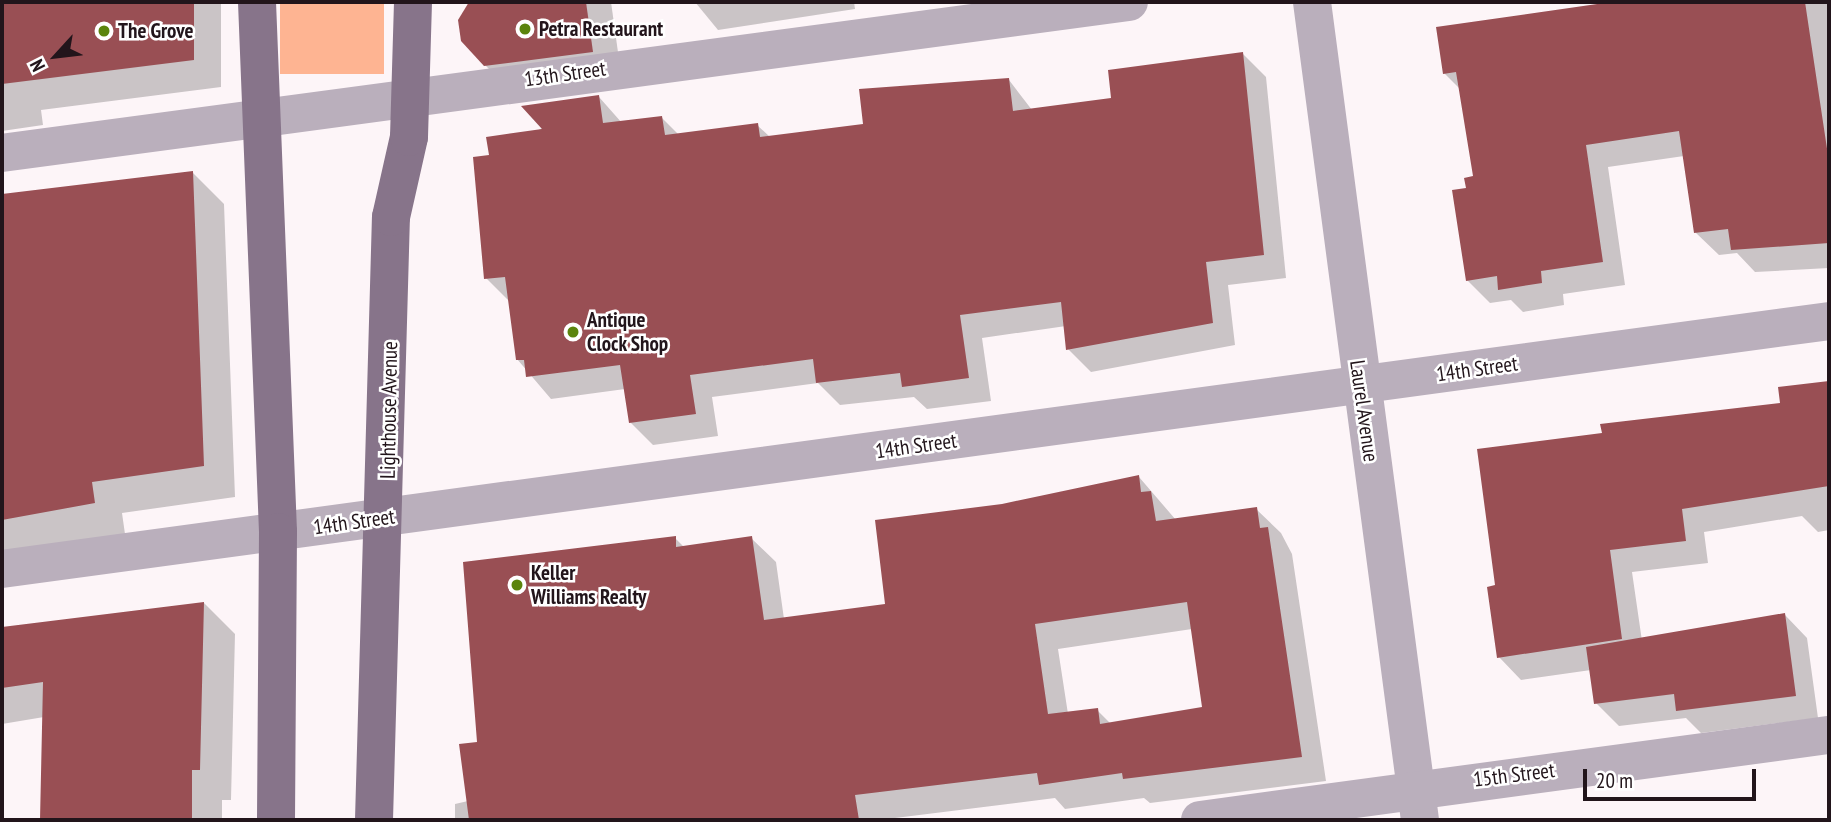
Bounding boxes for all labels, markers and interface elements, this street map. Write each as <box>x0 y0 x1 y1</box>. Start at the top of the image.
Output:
place label: Petra Restaurant <box>539 16 663 42</box>
place label: The Grove <box>118 18 194 44</box>
north arrow <box>21 21 91 91</box>
marker: Petra Restaurant <box>517 21 533 37</box>
marker: The Grove <box>96 23 112 39</box>
text: N <box>24 56 50 76</box>
street label: 13th Street <box>523 56 607 92</box>
place label: Antique Clock Shop <box>587 307 669 357</box>
marker: Antique Clock Shop <box>565 324 581 340</box>
street label: Lighthouse Avenue <box>375 341 403 479</box>
street label: 14th Street <box>1435 351 1519 387</box>
street label: Laurel Avenue <box>1344 358 1384 464</box>
street label: 14th Street <box>874 428 958 464</box>
street label: 14th Street <box>312 504 396 540</box>
place label: Keller Williams Realty <box>531 560 647 610</box>
marker: Keller Williams Realty <box>509 577 525 593</box>
scale bar <box>1586 756 1759 800</box>
street label: 15th Street <box>1472 758 1556 792</box>
text: 20 m <box>1596 767 1633 794</box>

